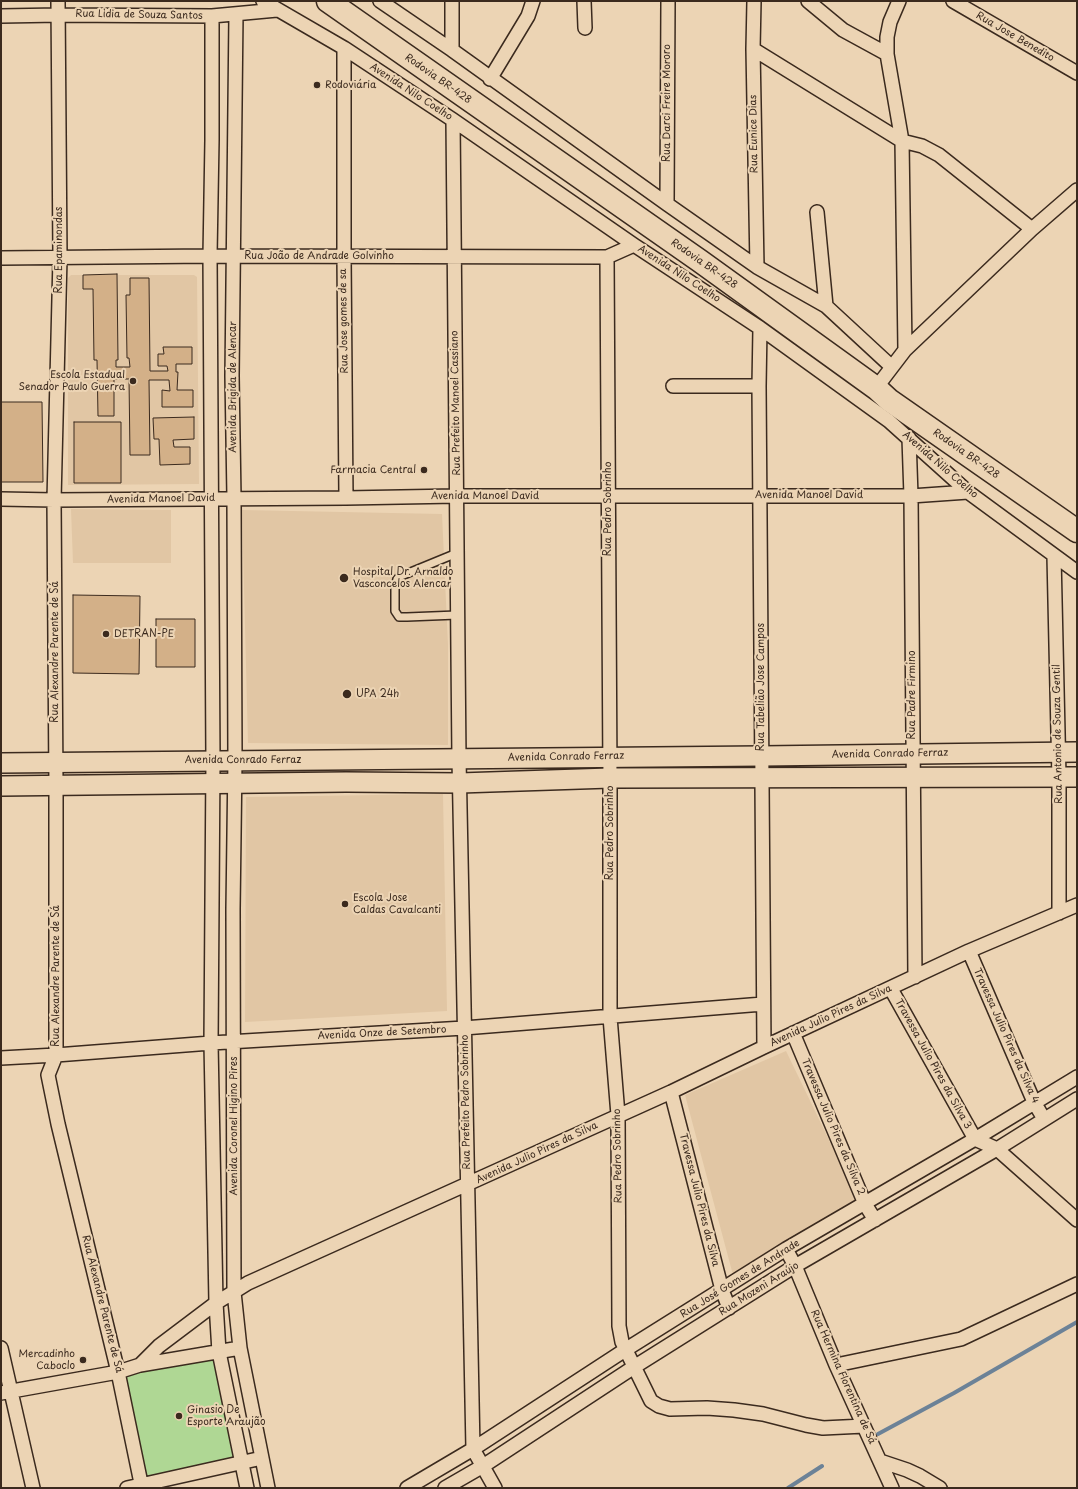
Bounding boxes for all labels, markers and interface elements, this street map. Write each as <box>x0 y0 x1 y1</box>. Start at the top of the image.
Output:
street label: Rua Lidia de Souza Santos <box>75 8 203 22</box>
street label: Rua Jose Benedito <box>974 10 1056 64</box>
street label: Rua Darci Freire Mororo <box>661 44 673 162</box>
street label: Rodovia BR-428 <box>402 51 474 107</box>
street label: Avenida Nilo Coelho <box>367 61 455 123</box>
place label: Rodoviária <box>325 79 376 91</box>
marker: Rodoviária <box>312 80 322 90</box>
street label: Rua Eunice Dias <box>747 95 761 173</box>
street label: Rua Epaminondas <box>53 207 65 293</box>
street label: Rodovia BR-428 <box>668 236 740 292</box>
street label: Avenida Nilo Coelho <box>635 243 723 305</box>
street label: Rua João de Andrade Golvinho <box>244 250 394 262</box>
street label: Rua Jose gomes de sa <box>337 268 351 374</box>
street label: Avenida Brigida de Alencar <box>227 321 239 453</box>
street label: Rua Prefeito Manoel Cassiano <box>449 330 463 476</box>
place label: Escola Estadual Senador Paulo Guerra <box>19 369 125 392</box>
marker: Escola Estadual Senador Paulo Guerra <box>128 376 138 386</box>
street label: Rodovia BR-428 <box>930 426 1002 482</box>
street label: Avenida Nilo Coelho <box>900 429 980 501</box>
street label: Rua Pedro Sobrinho <box>602 462 614 556</box>
place label: Farmacia Central <box>330 464 416 476</box>
marker: Farmacia Central <box>419 465 429 475</box>
street label: Avenida Manoel David <box>755 489 863 501</box>
street label: Avenida Manoel David <box>431 490 539 502</box>
street label: Avenida Manoel David <box>107 492 215 506</box>
place label: Hospital Dr. Arnaldo Vasconcelos Alencar <box>353 566 453 590</box>
marker: Hospital Dr. Arnaldo Vasconcelos Alencar <box>338 572 350 584</box>
street label: Rua Alexandre Parente de Sá <box>49 581 61 723</box>
street label: Rua Tabelião Jose Campos <box>755 623 767 751</box>
place label: DETRAN-PE <box>114 628 174 640</box>
marker: DETRAN-PE <box>101 629 111 639</box>
street label: Rua Padre Firmino <box>906 651 918 739</box>
street label: Rua Antonio de Souza Gentil <box>1051 664 1065 804</box>
marker: UPA 24h <box>341 688 353 700</box>
place label: UPA 24h <box>356 688 399 700</box>
street label: Avenida Conrado Ferraz <box>832 747 948 761</box>
street label: Avenida Conrado Ferraz <box>508 750 624 764</box>
street label: Avenida Conrado Ferraz <box>185 754 301 766</box>
street label: Rua Pedro Sobrinho <box>604 786 616 880</box>
place label: Escola Jose Caldas Cavalcanti <box>353 892 441 916</box>
marker: Escola Jose Caldas Cavalcanti <box>340 899 350 909</box>
street label: Rua Alexandre Parente de Sá <box>50 905 62 1047</box>
street label: Travessa Julio Pires da Silva 4 <box>971 967 1041 1105</box>
street label: Avenida Julio Pires da Silva <box>768 983 894 1049</box>
street label: Travessa Julio Pires da Silva 3 <box>892 997 974 1131</box>
street label: Avenida Onze de Setembro <box>317 1024 447 1042</box>
street label: Rua Prefeito Pedro Sobrinho <box>459 1034 473 1170</box>
street label: Avenida Coronel Higino Pires <box>228 1057 240 1195</box>
street label: Travessa Julio Pires da Silva 2 <box>799 1057 867 1197</box>
street label: Rua Pedro Sobrinho <box>611 1109 625 1203</box>
street label: Avenida Julio Pires da Silva <box>474 1120 600 1186</box>
street label: Travessa Julio Pires da Silva <box>677 1132 721 1268</box>
street label: Rua Alexandre Parente de Sá <box>79 1234 125 1374</box>
street label: Rua José Gomes de Andrade <box>678 1237 802 1321</box>
street label: Rua Mozeni Araújo <box>717 1260 801 1318</box>
street label: Rua Hermina Florentina de Sá <box>808 1308 878 1446</box>
place label: Mercadinho Caboclo <box>18 1348 75 1372</box>
marker: Mercadinho Caboclo <box>78 1355 88 1365</box>
place label: Ginasio De Esporte Araujão <box>187 1404 266 1428</box>
marker: Ginasio De Esporte Araujão <box>174 1411 184 1421</box>

